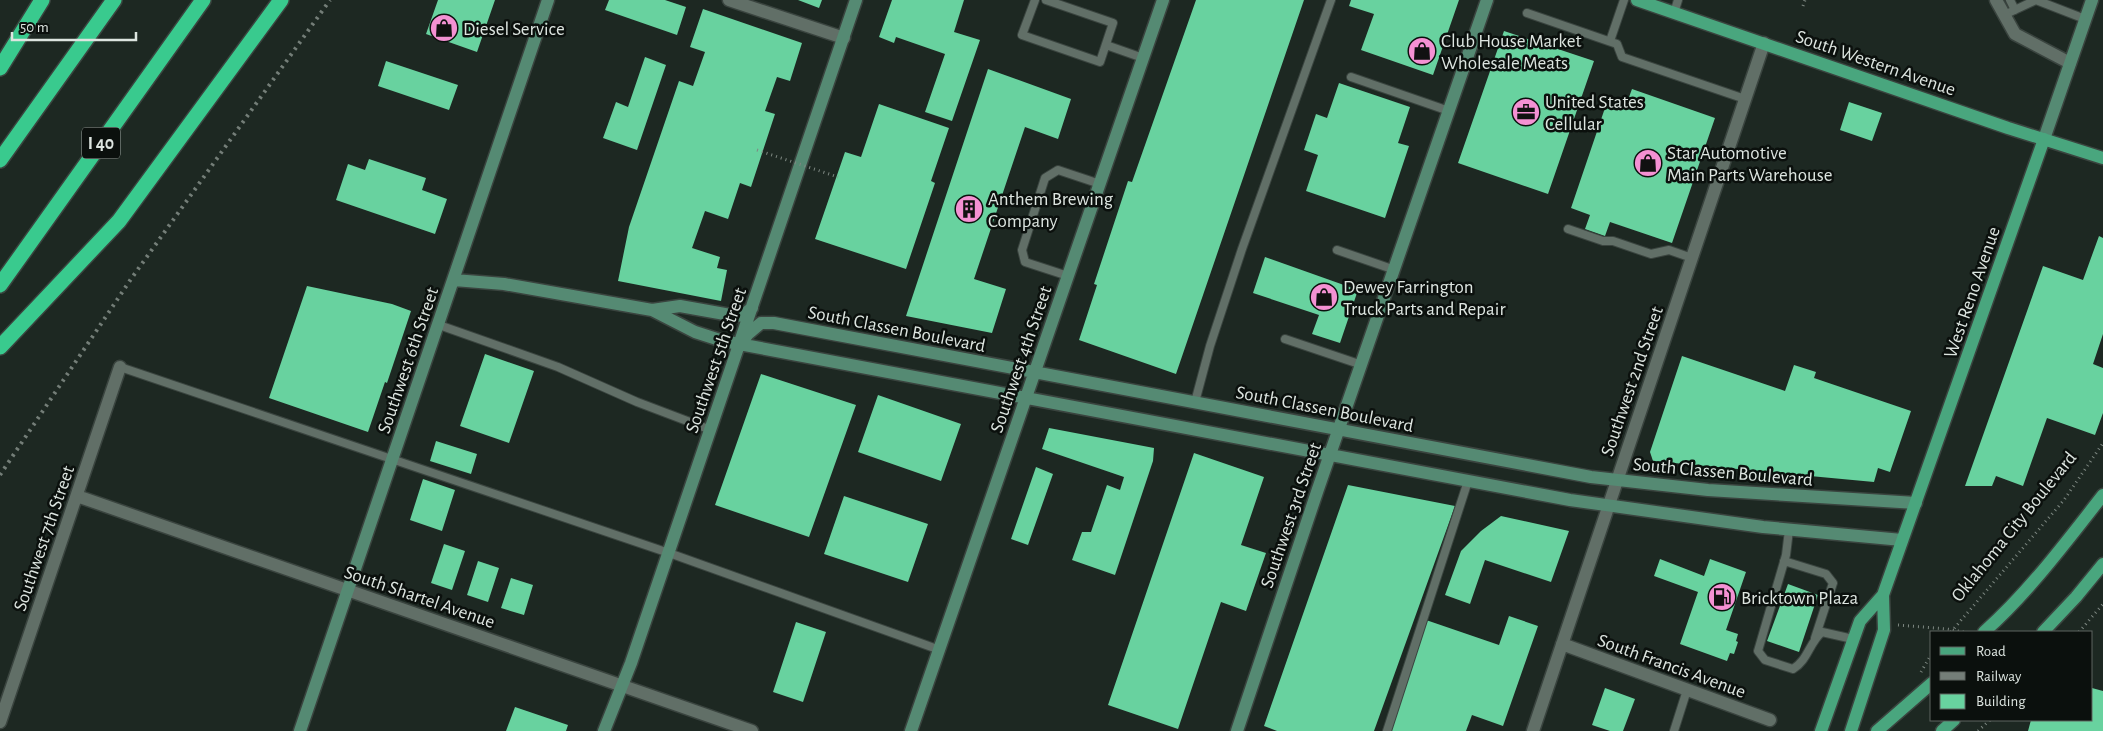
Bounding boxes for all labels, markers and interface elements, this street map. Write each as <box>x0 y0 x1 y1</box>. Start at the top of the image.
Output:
scale bar <box>12 10 136 42</box>
shop icon: Diesel Service <box>429 13 459 43</box>
text: 50 m <box>20 20 49 35</box>
place label: Diesel Service <box>463 20 565 39</box>
street label: South Western Avenue <box>1793 27 1958 100</box>
place label: Club House Market Wholesale Meats <box>1441 32 1581 73</box>
shop icon: Club House Market Wholesale Meats <box>1407 36 1437 66</box>
place label: United States Cellular <box>1545 93 1644 134</box>
office icon: United States Cellular <box>1511 97 1541 127</box>
road number: I 40 <box>82 128 120 158</box>
place label: Star Automotive Main Parts Warehouse <box>1667 144 1833 185</box>
shop icon: Star Automotive Main Parts Warehouse <box>1633 148 1663 178</box>
place label: Anthem Brewing Company <box>988 190 1114 231</box>
building icon: Anthem Brewing Company <box>954 194 984 224</box>
street label: West Reno Avenue <box>1941 224 2004 361</box>
place label: Dewey Farrington Truck Parts and Repair <box>1343 278 1506 319</box>
shop icon: Dewey Farrington Truck Parts and Repair <box>1309 282 1339 312</box>
street label: Southwest 4th Street <box>987 284 1055 435</box>
street label: Southwest 6th Street <box>374 285 442 436</box>
street label: Southwest 5th Street <box>683 285 750 436</box>
street label: South Classen Boulevard <box>806 303 987 356</box>
street label: Southwest 2nd Street <box>1598 304 1667 459</box>
street label: South Classen Boulevard <box>1234 383 1415 436</box>
street label: Southwest 3rd Street <box>1258 440 1325 591</box>
street label: Oklahoma City Boulevard <box>1948 448 2080 606</box>
street label: South Classen Boulevard <box>1632 455 1814 490</box>
street label: Southwest 7th Street <box>11 463 78 614</box>
street label: South Shartel Avenue <box>342 563 497 632</box>
fuel station icon: Bricktown Plaza <box>1707 582 1737 612</box>
place label: Bricktown Plaza <box>1741 589 1859 608</box>
street label: South Francis Avenue <box>1595 631 1748 702</box>
legend <box>1930 631 2093 721</box>
text: Road <box>1976 644 2006 659</box>
text: Railway <box>1976 669 2022 684</box>
text: Building <box>1976 694 2026 709</box>

